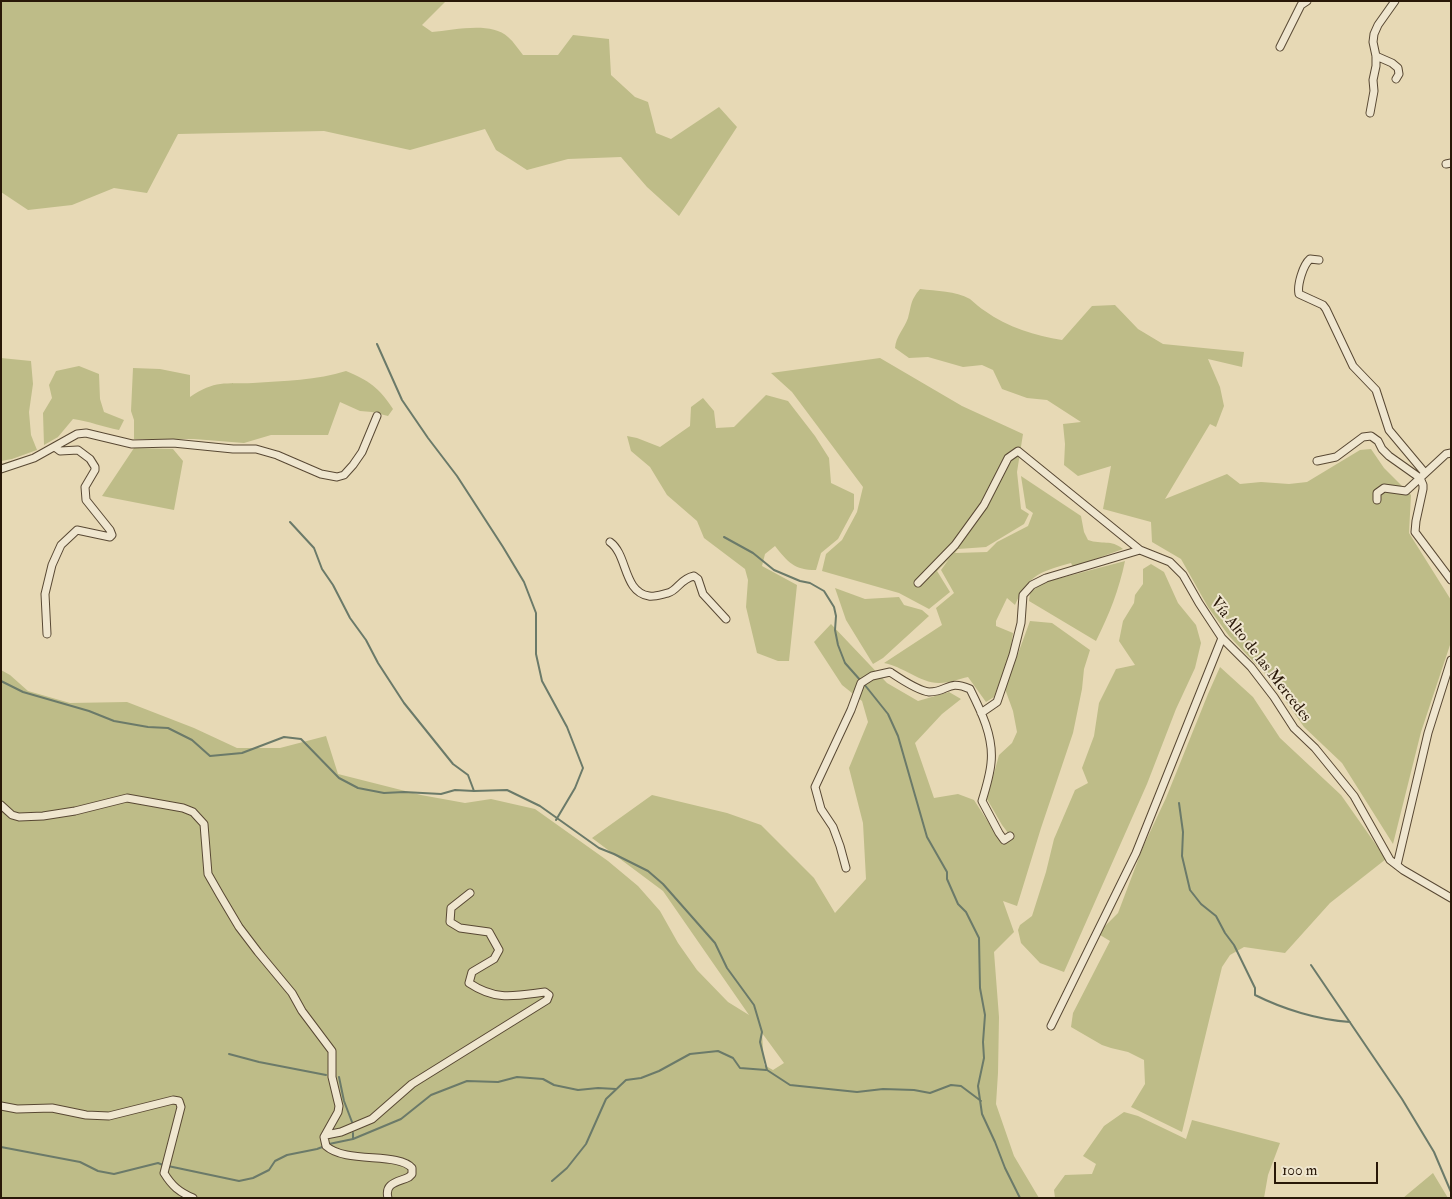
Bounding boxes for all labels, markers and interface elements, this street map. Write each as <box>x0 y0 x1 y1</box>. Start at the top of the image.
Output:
street label: Vía Alto de las Mercedes <box>1205 594 1315 726</box>
scale bar <box>1277 1152 1381 1184</box>
text: 100 m <box>1282 1161 1317 1180</box>

